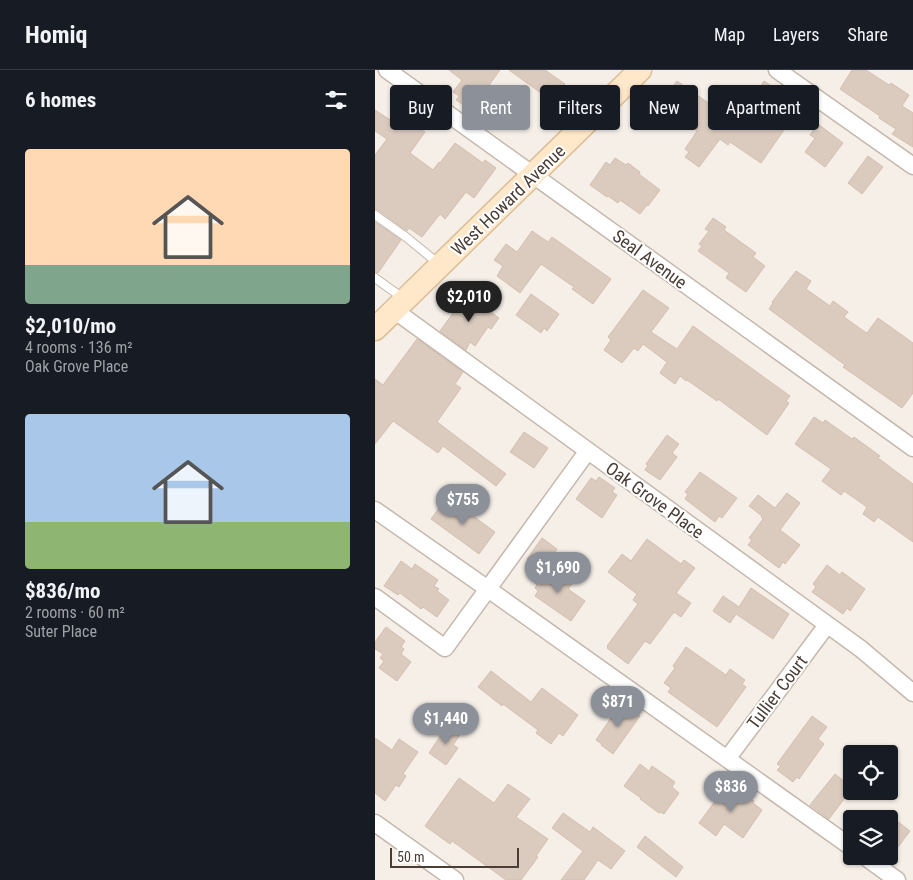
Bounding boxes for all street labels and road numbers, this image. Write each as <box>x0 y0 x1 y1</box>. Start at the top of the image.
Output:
street label: West Howard Avenue <box>447 140 569 260</box>
street label: Seal Avenue <box>609 225 691 293</box>
street label: Oak Grove Place <box>602 457 708 543</box>
street label: Tullier Court <box>742 651 812 733</box>

